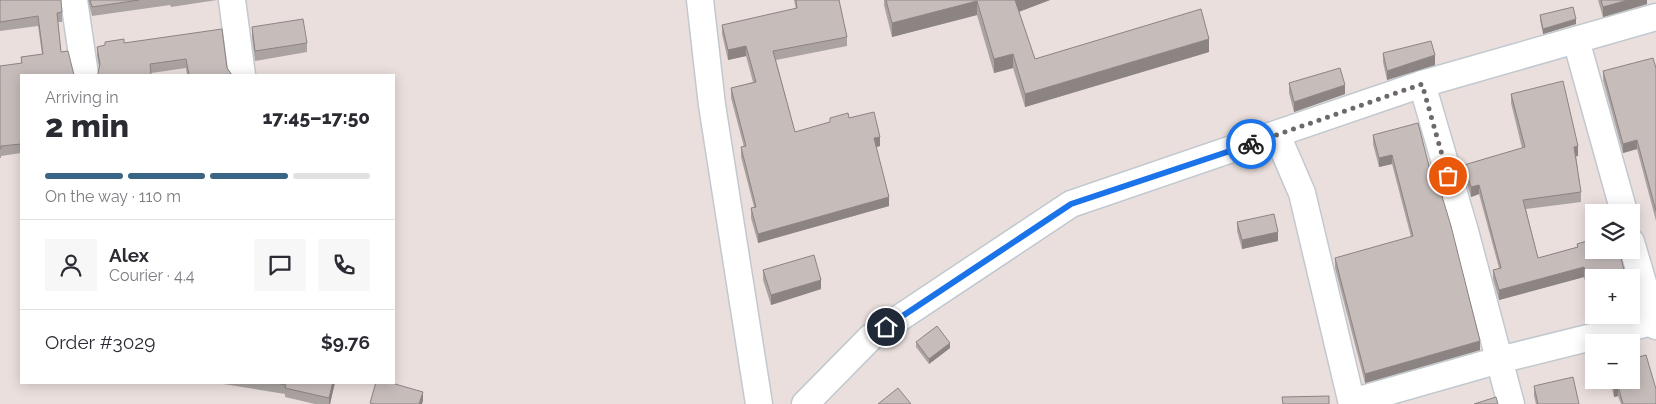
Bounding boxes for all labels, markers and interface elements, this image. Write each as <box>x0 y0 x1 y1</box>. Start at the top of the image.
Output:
text: Arriving in <box>45 88 119 107</box>
text: 17:45–17:50 <box>262 106 370 128</box>
text: 2 min <box>45 107 129 144</box>
courier <box>1226 119 1276 169</box>
icon: bike <box>1237 130 1265 158</box>
pin <box>1427 155 1469 197</box>
icon: bag <box>1434 162 1462 190</box>
text: On the way · 110 m <box>45 187 181 206</box>
map controls <box>1585 204 1640 389</box>
button: layers <box>1585 204 1640 259</box>
button: person <box>45 239 97 291</box>
button: chat <box>254 239 306 291</box>
button: phone <box>318 239 370 291</box>
text: Alex <box>109 244 149 266</box>
text: Courier · 4.4 <box>109 266 194 285</box>
button: + <box>1585 269 1640 324</box>
pin <box>865 306 907 348</box>
icon: home <box>872 313 900 341</box>
text: Order #3029 <box>45 331 155 353</box>
text: $9.76 <box>321 331 370 353</box>
button: − <box>1585 334 1640 389</box>

